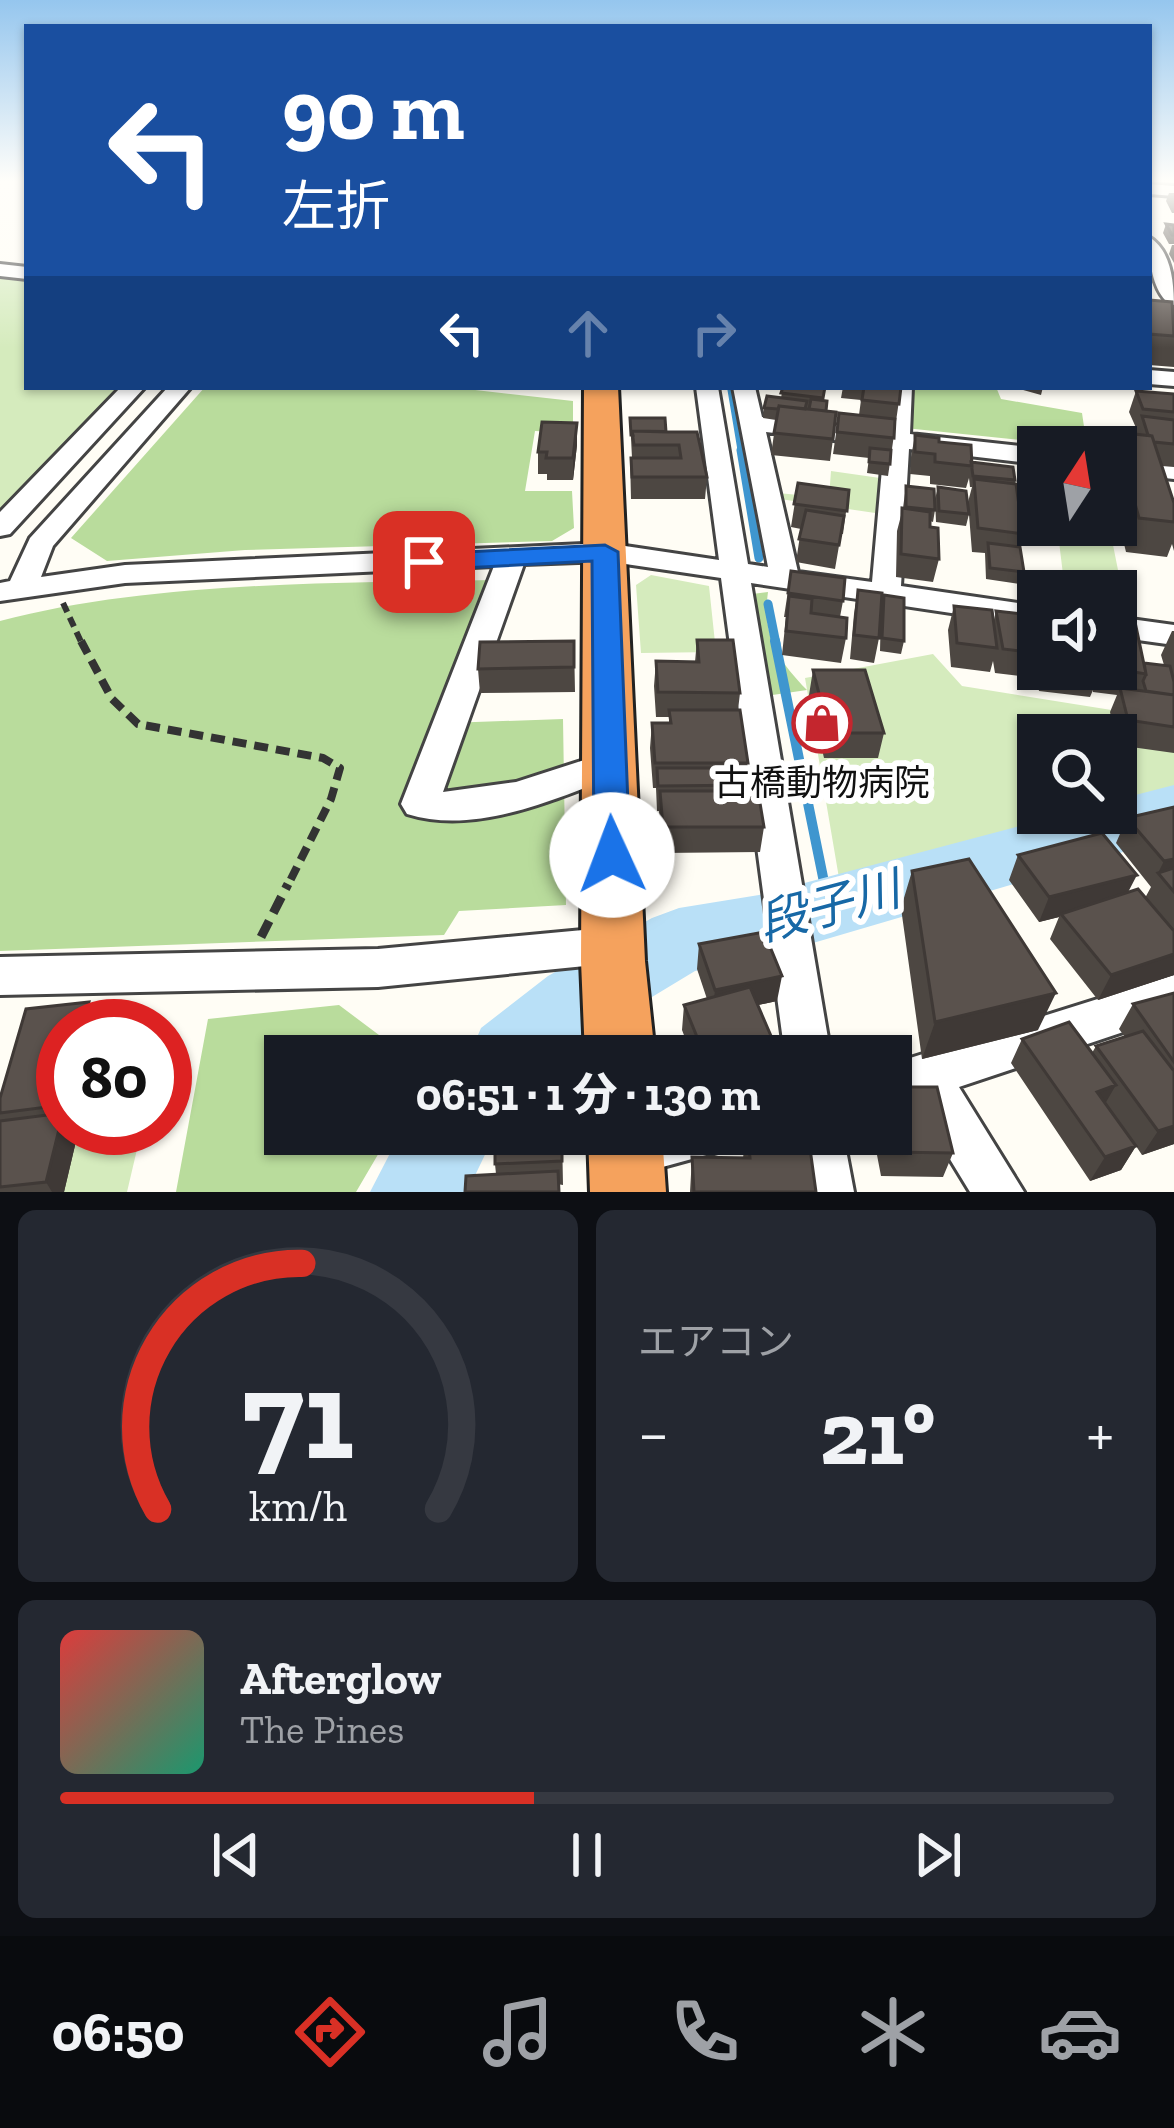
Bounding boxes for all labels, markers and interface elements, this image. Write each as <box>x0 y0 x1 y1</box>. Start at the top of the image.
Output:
text: 90 m <box>282 60 465 161</box>
icon: left <box>84 72 240 228</box>
text: 左折 <box>282 174 390 239</box>
icon: left <box>429 300 495 366</box>
icon: ahead <box>555 300 621 366</box>
icon: right <box>681 300 747 366</box>
north arrow <box>1017 426 1137 546</box>
map controls <box>1017 426 1137 834</box>
pin <box>373 511 475 613</box>
icon: arrive <box>391 529 457 595</box>
button: sound <box>1017 570 1137 690</box>
shop icon: 古橋動物病院 <box>791 692 853 754</box>
button: search <box>1017 714 1137 834</box>
place label: 古橋動物病院 <box>714 761 930 804</box>
position arrow <box>549 792 675 918</box>
water label: 段子川 <box>752 859 911 952</box>
speed limit sign: 80 <box>36 999 192 1155</box>
text: 06:51 · 1 分 · 130 m <box>416 1068 760 1122</box>
text: エアコン <box>638 1318 794 1365</box>
text: 71 <box>242 1340 354 1490</box>
text: 21° <box>820 1379 935 1487</box>
text: − <box>638 1394 669 1473</box>
text: + <box>1086 1394 1114 1473</box>
text: km/h <box>249 1481 347 1532</box>
text: Afterglow <box>240 1652 441 1706</box>
text: The Pines <box>240 1706 404 1753</box>
icon: previous <box>203 1822 269 1888</box>
icon: pause <box>554 1822 620 1888</box>
icon: next <box>905 1822 971 1888</box>
icon: directions <box>288 1990 372 2074</box>
icon: music <box>476 1990 560 2074</box>
icon: phone <box>663 1990 747 2074</box>
icon: climate <box>851 1990 935 2074</box>
icon: car <box>1038 1990 1122 2074</box>
text: 06:50 <box>52 2000 185 2065</box>

